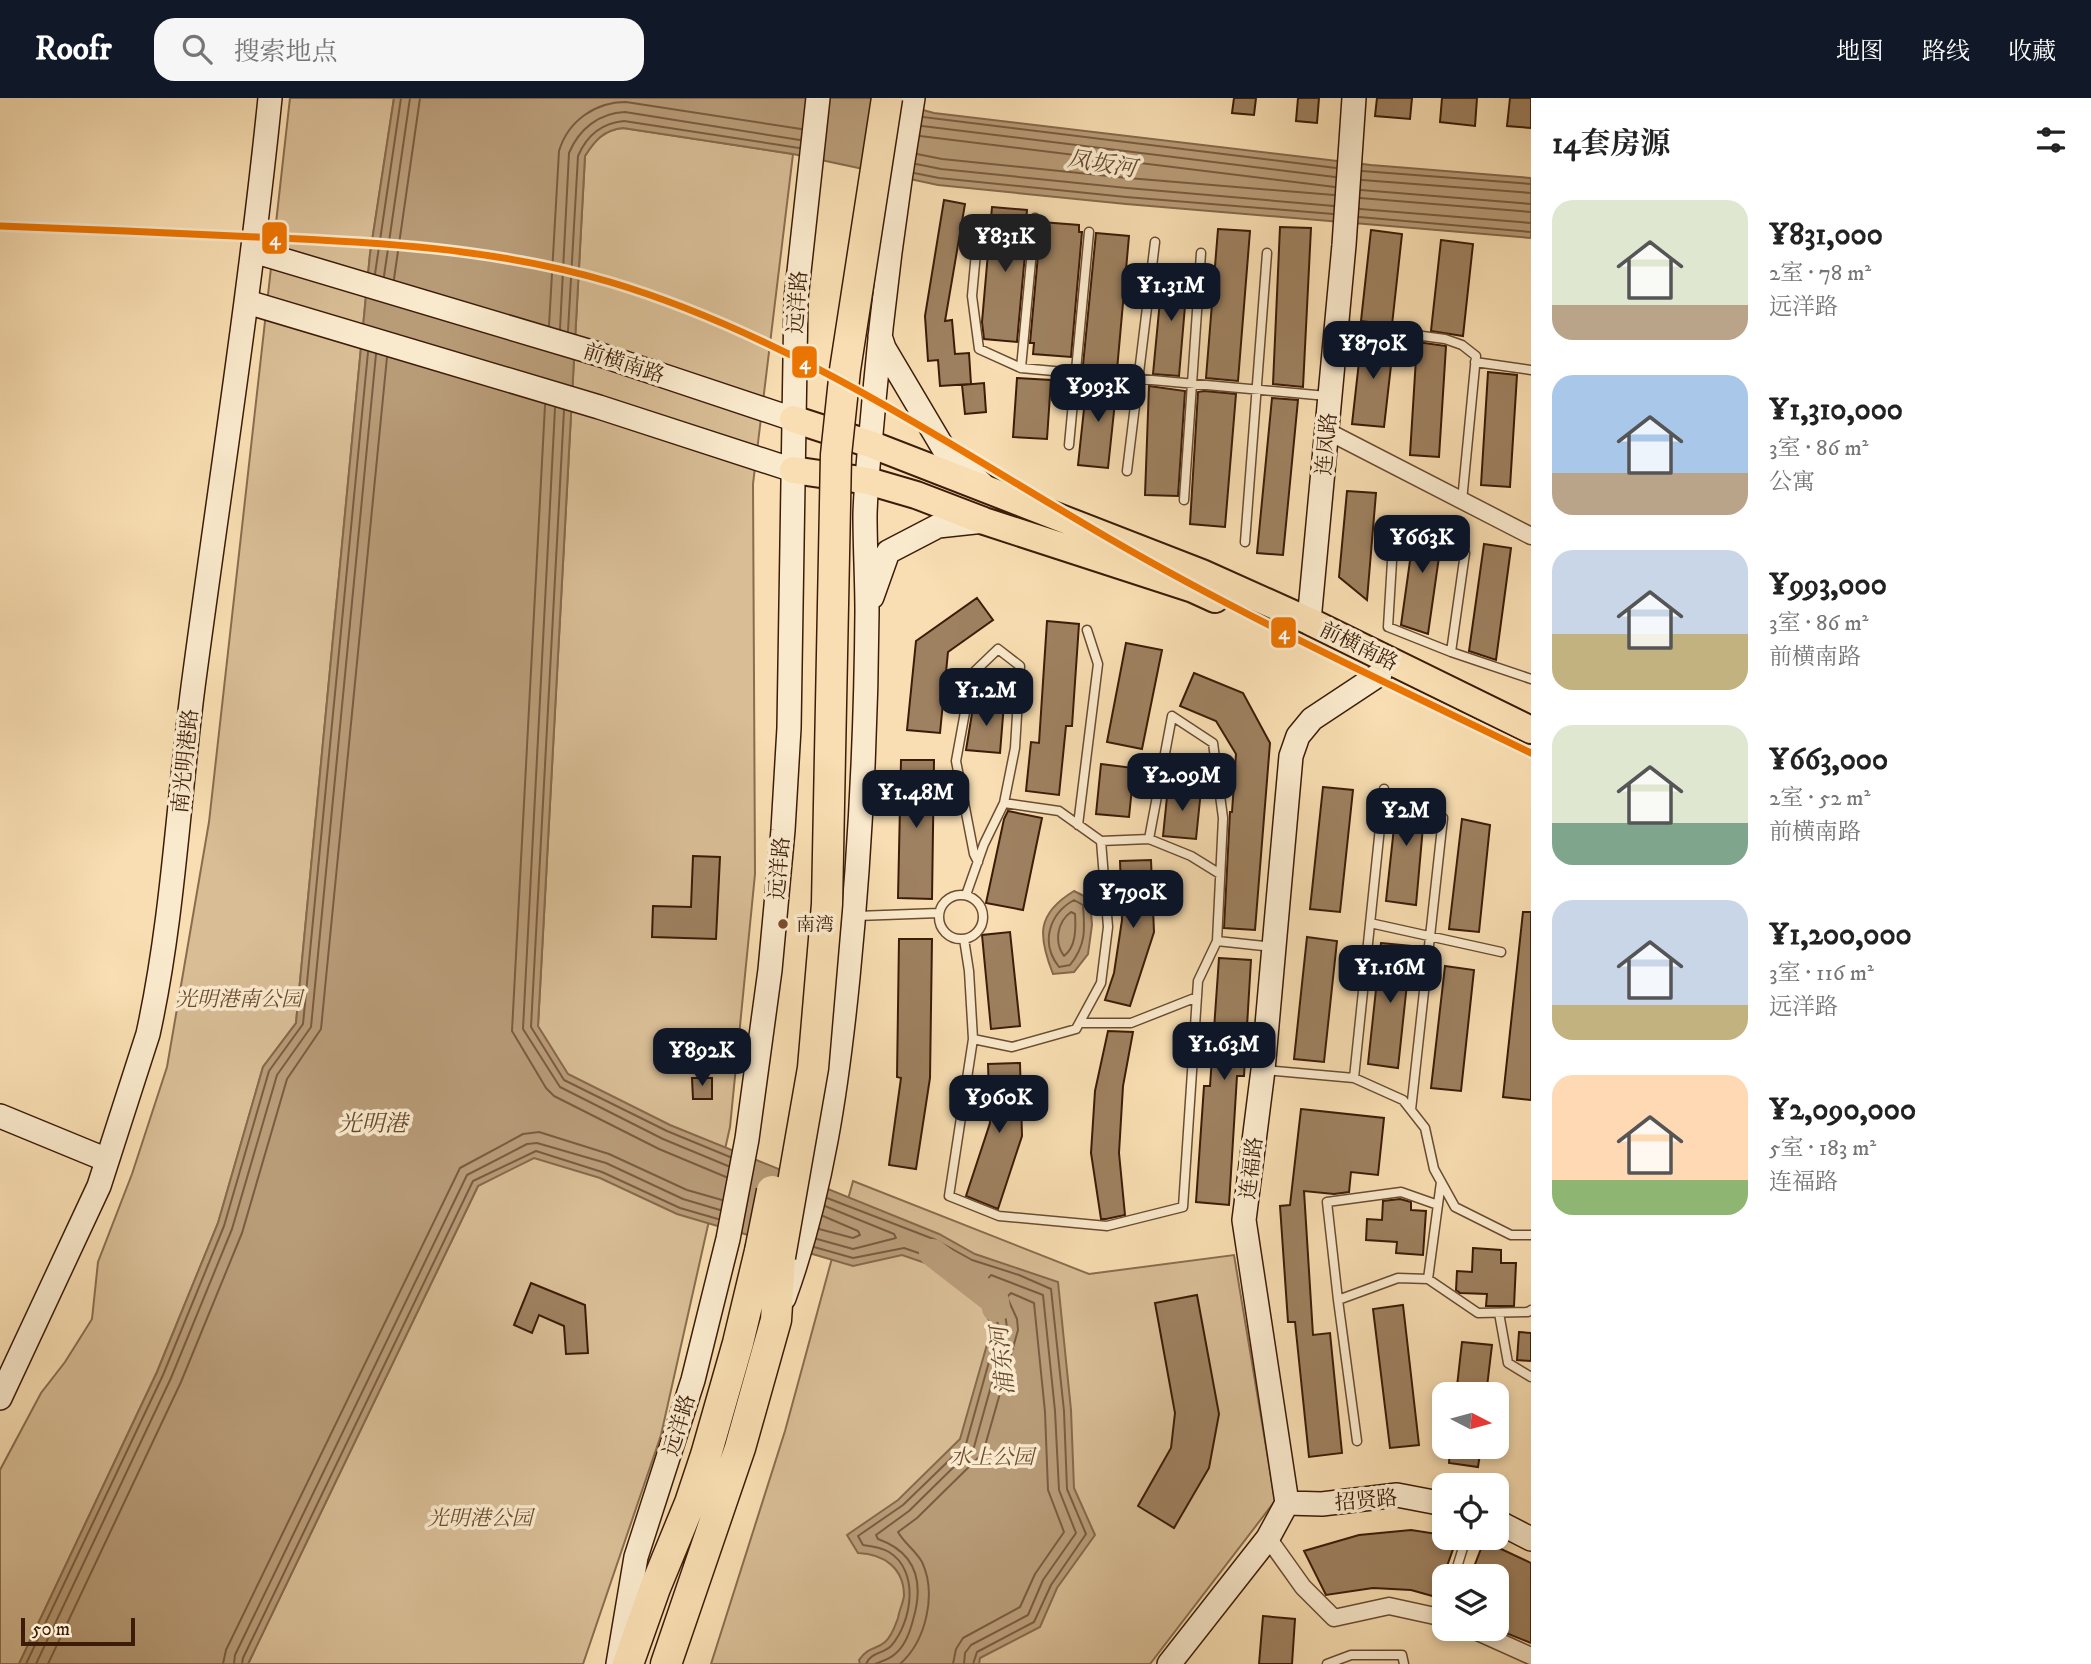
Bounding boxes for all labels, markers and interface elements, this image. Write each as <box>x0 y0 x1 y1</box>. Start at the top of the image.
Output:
search box <box>154 18 644 81</box>
text: Roofr <box>35 29 112 70</box>
icon: search <box>178 30 216 68</box>
text: 搜索地点 <box>234 36 338 69</box>
text: 地图 <box>1836 37 1884 67</box>
text: 路线 <box>1922 37 1970 67</box>
text: 收藏 <box>2008 37 2056 67</box>
icon: filters <box>2032 121 2070 159</box>
text: 14套房源 <box>1552 126 1670 163</box>
water label: 凤坂河 <box>1065 145 1142 185</box>
pin: ¥831K <box>956 214 1054 274</box>
text: ¥831,000 <box>1769 217 1883 254</box>
line badge: 4 <box>261 221 288 255</box>
text: ¥831K <box>975 222 1035 251</box>
text: 4 <box>270 228 282 251</box>
icon: home <box>1608 228 1692 312</box>
text: 2室 · 78 m² <box>1769 259 1871 288</box>
pin: ¥1.31M <box>1114 264 1228 323</box>
street label: 远洋路 <box>783 270 813 334</box>
text: ¥1.31M <box>1137 271 1205 300</box>
text: 远洋路 <box>1769 293 1838 322</box>
pin: ¥870K <box>1324 322 1422 381</box>
text: ¥870K <box>1339 329 1407 358</box>
street label: 前横南路 <box>580 339 668 389</box>
line badge: 4 <box>791 345 818 379</box>
text: 4 <box>800 352 812 375</box>
pin: ¥993K <box>1049 364 1147 424</box>
text: ¥993K <box>1066 372 1130 401</box>
text: ¥1,310,000 <box>1769 392 1903 429</box>
icon: home <box>1608 403 1692 487</box>
street label: 连凤路 <box>1311 412 1343 477</box>
text: 3室 · 86 m² <box>1769 434 1868 463</box>
text: 公寓 <box>1769 468 1815 497</box>
pin: ¥663K <box>1373 516 1471 575</box>
text: ¥663K <box>1390 523 1454 552</box>
text: ¥993,000 <box>1769 567 1887 604</box>
icon: home <box>1608 578 1692 662</box>
text: 3室 · 86 m² <box>1769 609 1868 638</box>
line badge: 4 <box>1270 616 1297 649</box>
street label: 前横南路 <box>1315 617 1402 677</box>
text: 4 <box>1279 622 1291 645</box>
text: 前横南路 <box>1769 643 1861 672</box>
pin: ¥1.2M <box>937 668 1035 728</box>
text: ¥1.2M <box>955 676 1017 705</box>
street label: 南光明港路 <box>168 708 204 815</box>
text: ¥663,000 <box>1769 742 1888 779</box>
icon: home <box>1608 753 1692 837</box>
pin: ¥2.09M <box>1125 754 1239 813</box>
text: ¥2.09M <box>1143 761 1221 790</box>
pin: ¥1.48M <box>859 770 973 830</box>
text: ¥1.48M <box>878 778 954 807</box>
text: 2室 · 52 m² <box>1769 784 1870 813</box>
pin: ¥2M <box>1372 788 1440 848</box>
text: ¥2M <box>1382 796 1430 825</box>
text: 前横南路 <box>1769 818 1861 847</box>
street label: 远洋路 <box>764 836 796 901</box>
pin: ¥790K <box>1084 870 1182 930</box>
text: ¥790K <box>1099 878 1167 907</box>
place label: 南湾 <box>796 914 834 937</box>
marker: 南湾 <box>776 917 790 931</box>
text: ¥1,200,000 <box>1769 917 1912 954</box>
icon: home <box>1608 928 1692 1012</box>
pin: ¥1.16M <box>1333 946 1447 1005</box>
text: ¥1.16M <box>1355 953 1425 982</box>
text: 3室 · 116 m² <box>1769 959 1874 988</box>
park label: 光明港南公园 <box>176 987 305 1013</box>
text: 远洋路 <box>1769 993 1838 1022</box>
pin: ¥1.63M <box>1167 1023 1281 1082</box>
pin: ¥892K <box>653 1028 751 1088</box>
text: ¥1.63M <box>1189 1030 1259 1059</box>
text: ¥892K <box>669 1036 735 1065</box>
pin: ¥960K <box>950 1076 1048 1135</box>
text: ¥960K <box>965 1083 1033 1112</box>
text: ¥2,090,000 <box>1769 1092 1916 1129</box>
icon: home <box>1608 1103 1692 1187</box>
water label: 光明港 <box>339 1110 411 1139</box>
text: 5室 · 183 m² <box>1769 1134 1876 1163</box>
street label: 连福路 <box>1235 1135 1269 1201</box>
text: 连福路 <box>1769 1168 1838 1197</box>
water label: 浦东河 <box>985 1321 1022 1397</box>
north arrow <box>1432 1382 1508 1460</box>
map controls <box>1432 1382 1509 1641</box>
street label: 远洋路 <box>658 1391 702 1459</box>
park label: 水上公园 <box>950 1445 1037 1471</box>
button: locate <box>1432 1473 1509 1550</box>
street label: 招贤路 <box>1334 1485 1399 1517</box>
park label: 光明港公园 <box>428 1506 535 1532</box>
button: layers <box>1432 1564 1509 1641</box>
scale bar <box>21 1615 135 1647</box>
text: 50 m <box>32 1618 70 1641</box>

